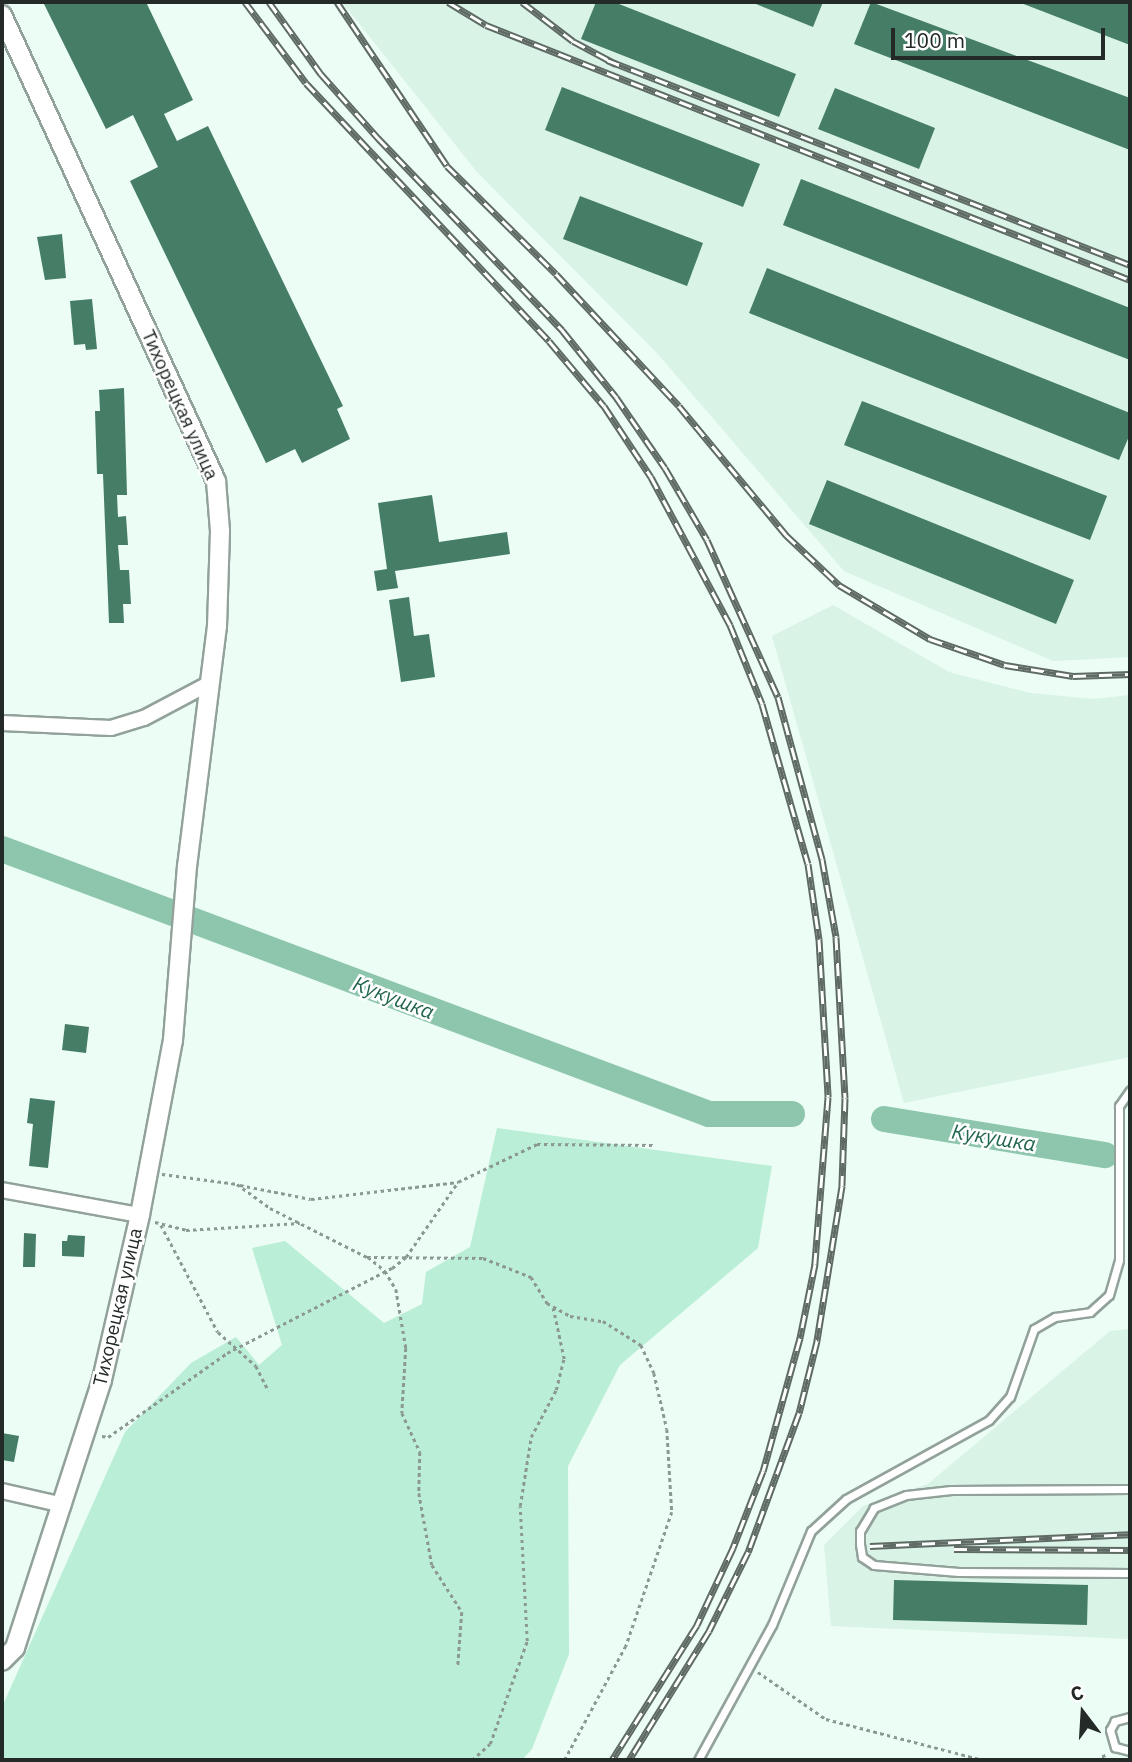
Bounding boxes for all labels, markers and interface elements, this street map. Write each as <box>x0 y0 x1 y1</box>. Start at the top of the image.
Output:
scale bar <box>894 14 1108 58</box>
text: 100 m <box>904 26 965 54</box>
street label: Тихорецкая улица <box>137 326 223 484</box>
water label: Кукушка <box>350 970 438 1024</box>
water label: Кукушка <box>950 1118 1038 1156</box>
street label: Тихорецкая улица <box>89 1226 147 1388</box>
north arrow <box>1048 1678 1118 1748</box>
text: С <box>1067 1680 1086 1706</box>

